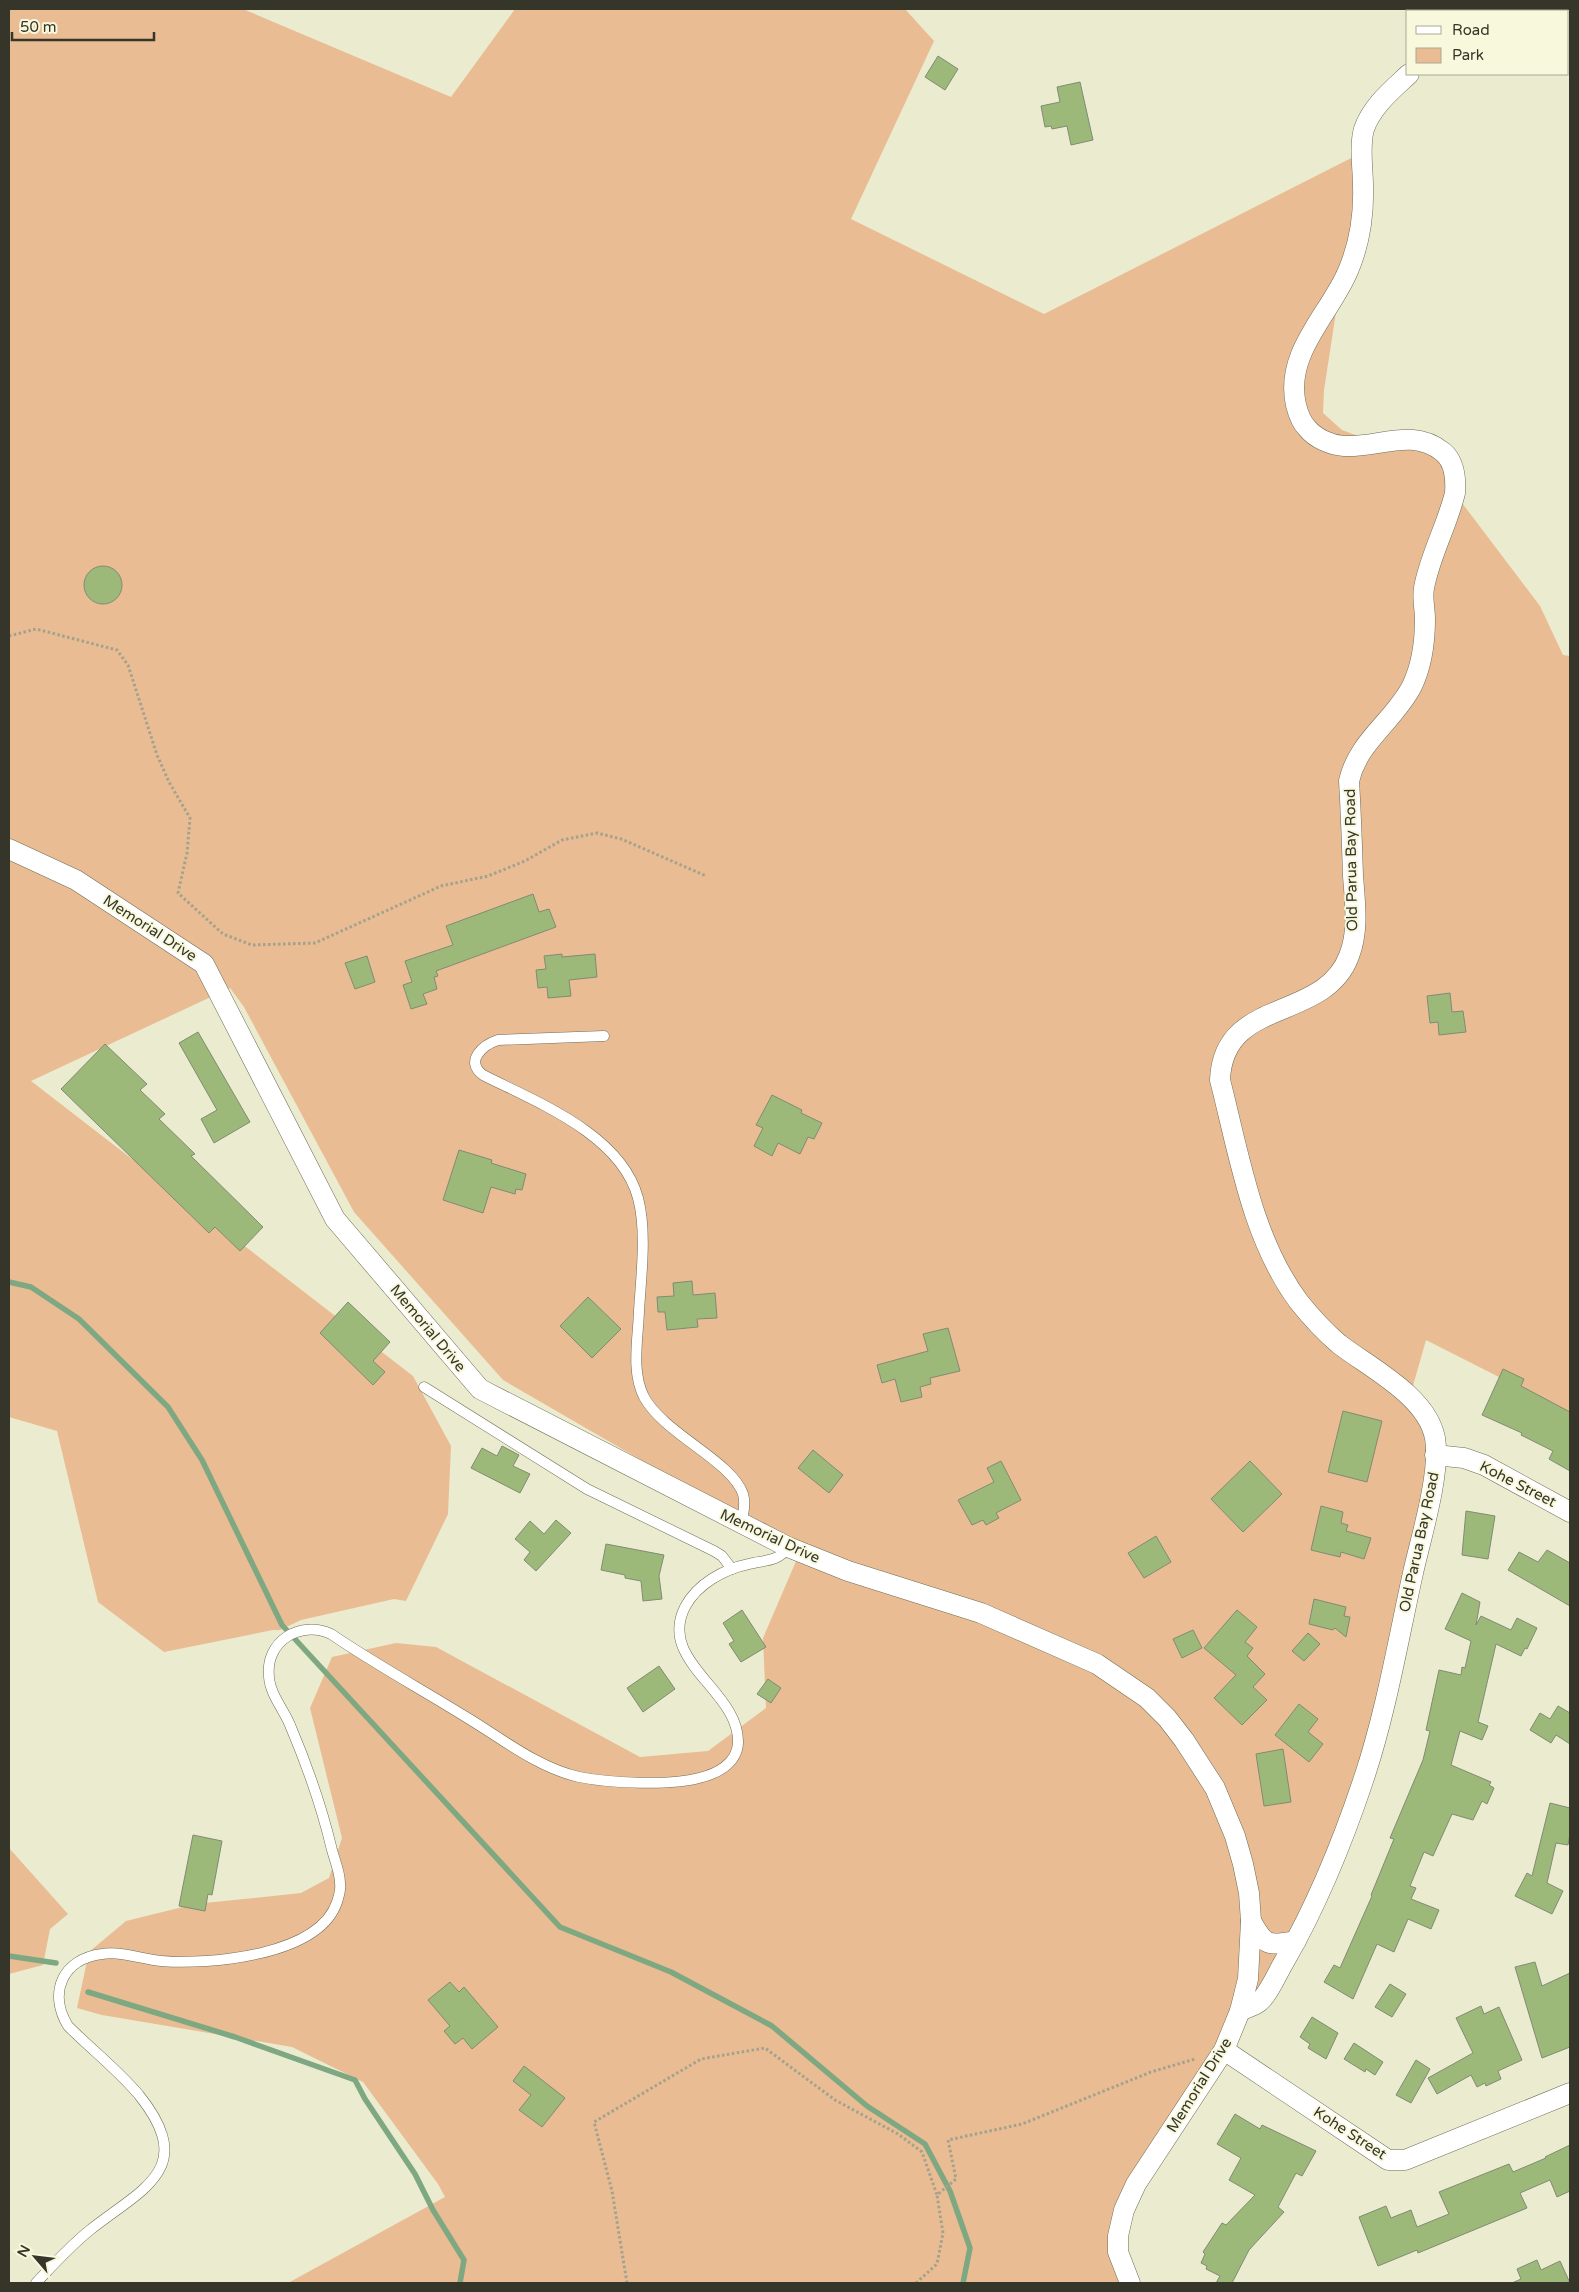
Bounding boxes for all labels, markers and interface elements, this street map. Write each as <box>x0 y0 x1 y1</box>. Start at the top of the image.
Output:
scale bar <box>12 10 155 42</box>
legend <box>1406 10 1569 75</box>
text: 50 m <box>20 18 57 36</box>
text: Road <box>1452 21 1490 39</box>
text: Park <box>1452 46 1484 64</box>
street label: Old Parua Bay Road <box>1341 788 1361 932</box>
street label: Memorial Drive <box>100 891 200 965</box>
street label: Memorial Drive <box>386 1281 470 1375</box>
street label: Kohe Street <box>1477 1457 1560 1511</box>
street label: Old Parua Bay Road <box>1395 1470 1443 1614</box>
street label: Memorial Drive <box>717 1505 823 1567</box>
street label: Memorial Drive <box>1163 2034 1235 2136</box>
street label: Kohe Street <box>1310 2103 1390 2163</box>
north arrow <box>10 2232 60 2282</box>
text: N <box>14 2242 34 2260</box>

